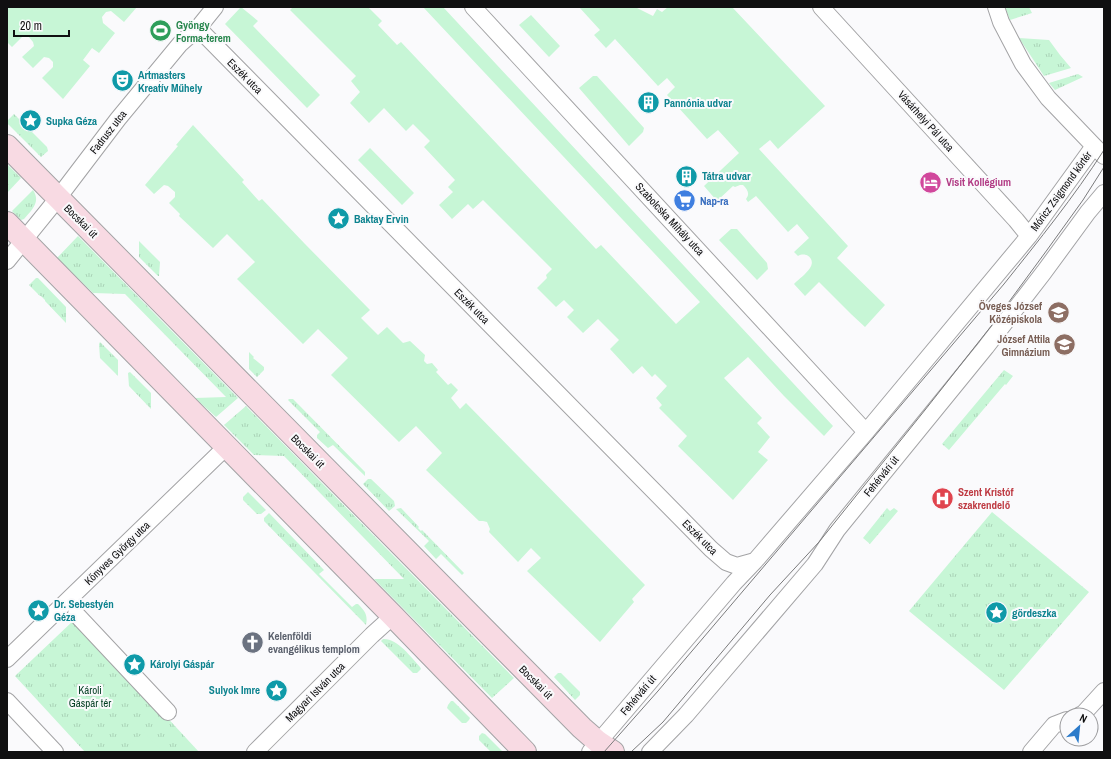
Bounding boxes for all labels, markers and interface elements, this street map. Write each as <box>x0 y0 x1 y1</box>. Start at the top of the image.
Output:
scale bar <box>14 12 69 38</box>
text: 20 m <box>20 18 42 34</box>
sports icon: Gyöngy Forma-terem <box>147 18 173 44</box>
place label: Gyöngy Forma-terem <box>176 18 231 45</box>
street label: Eszék utca <box>224 55 266 97</box>
theatre icon: Artmasters Kreatív Műhely <box>109 68 135 94</box>
place label: Artmasters Kreatív Műhely <box>138 68 202 95</box>
street label: Vásárhelyi Pál utca <box>895 88 957 154</box>
building icon: Pannónia udvar <box>635 90 661 116</box>
place label: Pannónia udvar <box>664 96 732 110</box>
street label: Fadrusz utca <box>87 107 129 157</box>
place icon: Supka Géza <box>18 108 44 134</box>
place label: Supka Géza <box>46 114 97 128</box>
street label: Móricz Zsigmond körtér <box>1027 148 1095 234</box>
building icon: Tátra udvar <box>673 163 699 189</box>
place label: Tátra udvar <box>702 169 751 183</box>
hotel icon: Visit Kollégium <box>918 169 944 195</box>
place label: Visit Kollégium <box>946 175 1011 189</box>
street label: Szabolcska Mihály utca <box>633 180 707 258</box>
supermarket icon: Nap-ra <box>671 188 697 214</box>
place label: Nap-ra <box>700 194 729 208</box>
street label: Bocskai út <box>61 201 101 241</box>
place icon: Baktay Ervin <box>326 206 352 232</box>
place label: Baktay Ervin <box>354 212 409 226</box>
street label: Eszék utca <box>451 285 493 327</box>
place label: Öveges József Középiskola <box>979 299 1042 326</box>
school or university icon: Öveges József Középiskola <box>1045 299 1071 325</box>
place label: József Attila Gimnázium <box>997 332 1050 359</box>
school or university icon: József Attila Gimnázium <box>1052 332 1078 358</box>
street label: Bocskai út <box>288 431 328 471</box>
street label: Fehérvári út <box>860 452 902 499</box>
hospital icon: Szent Kristóf szakrendelő <box>929 485 955 511</box>
place label: Szent Kristóf szakrendelő <box>958 485 1014 512</box>
street label: Eszék utca <box>679 516 721 558</box>
street label: Könyves György utca <box>81 518 153 588</box>
place icon: Dr. Sebestyén Géza <box>26 597 52 623</box>
place label: Dr. Sebestyén Géza <box>54 597 114 624</box>
place icon: gördeszka <box>983 600 1009 626</box>
place label: gördeszka <box>1012 606 1057 620</box>
church icon: Kelenföldi evangélikus templom <box>240 629 266 655</box>
place label: Kelenföldi evangélikus templom <box>268 629 360 656</box>
place icon: Károlyi Gáspár <box>122 651 148 677</box>
place label: Károlyi Gáspár <box>150 657 215 671</box>
street label: Magyari István utca <box>282 659 348 725</box>
street label: Bocskai út <box>516 662 556 702</box>
street label: Fehérvári út <box>617 672 659 718</box>
place icon: Sulyok Imre <box>263 677 289 703</box>
park label: Károli Gáspár tér <box>69 683 111 710</box>
place label: Sulyok Imre <box>209 683 260 697</box>
north arrow <box>1059 707 1099 747</box>
text: N <box>1077 710 1090 726</box>

